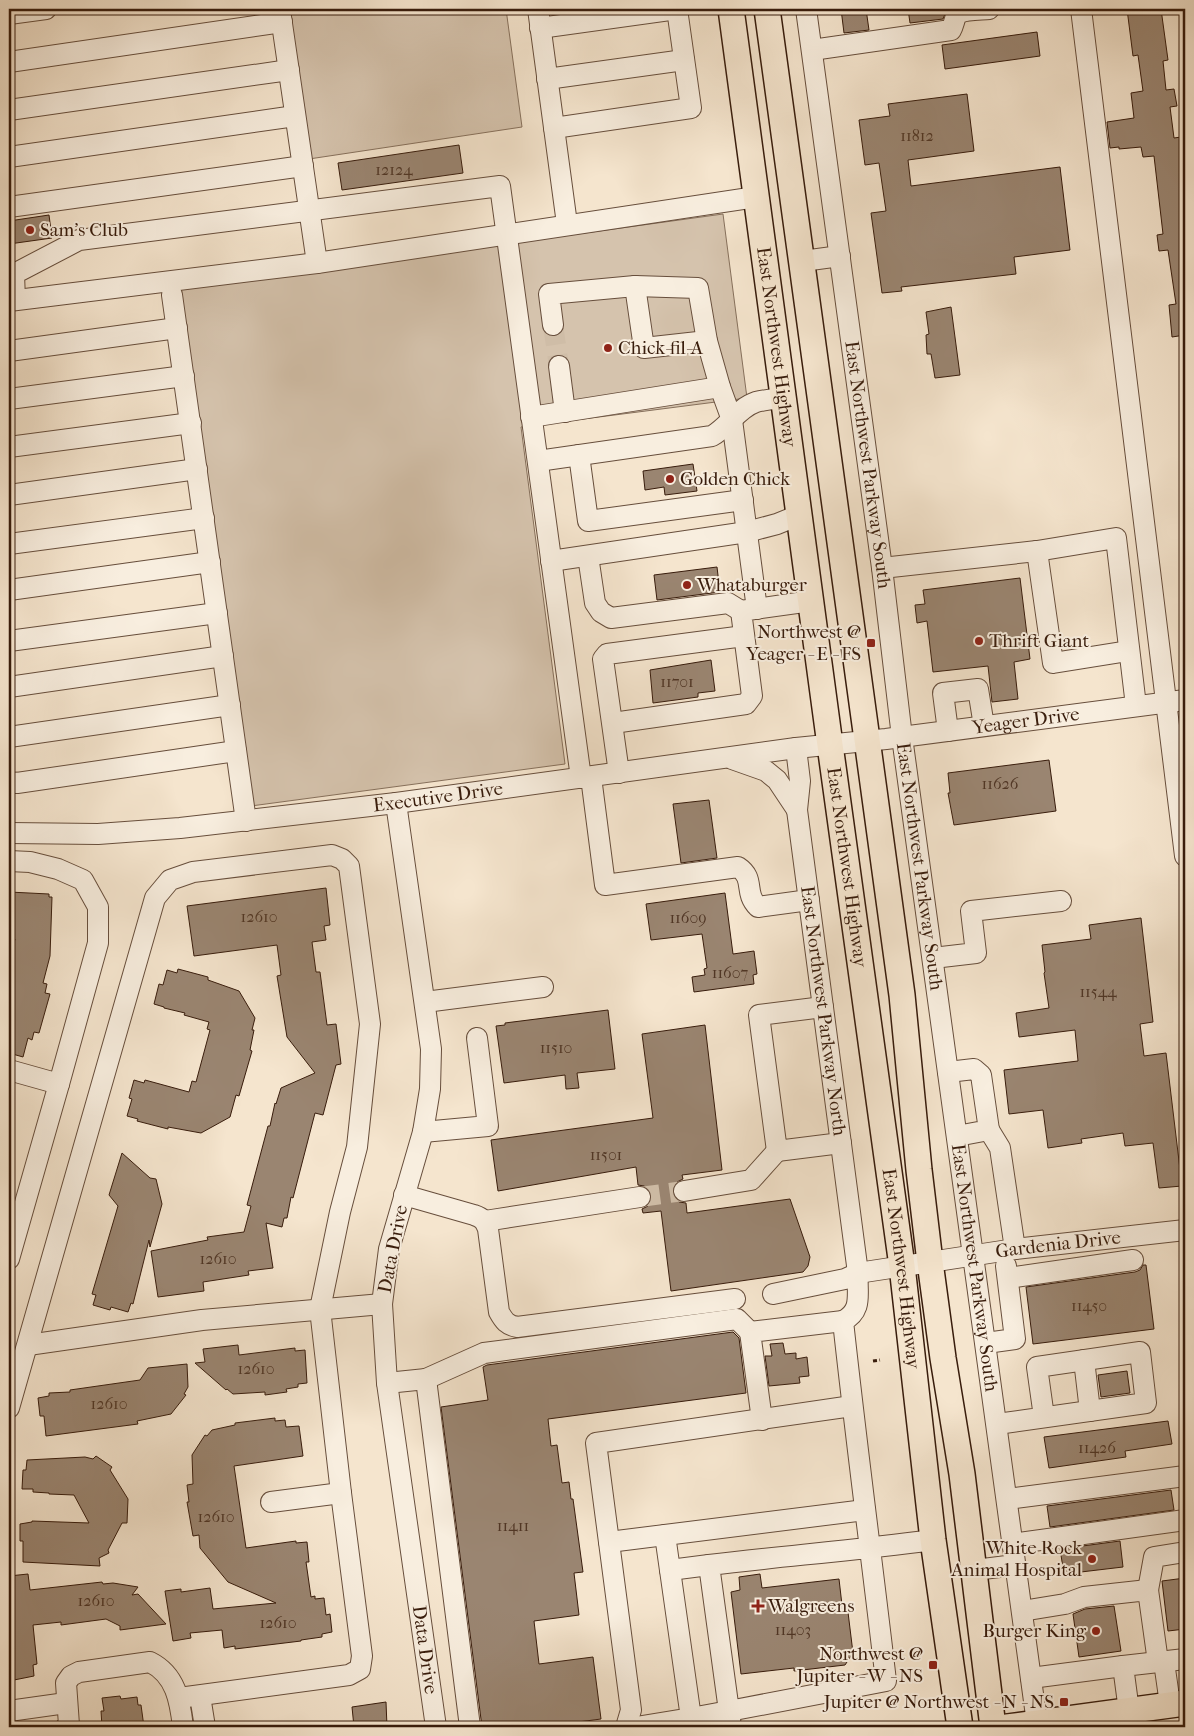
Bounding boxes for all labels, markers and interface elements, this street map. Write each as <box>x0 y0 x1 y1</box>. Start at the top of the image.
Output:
house number: 11812 <box>900 126 934 145</box>
house number: 12124 <box>375 160 413 179</box>
place label: Sam's Club <box>40 219 128 241</box>
marker: Sam's Club <box>24 224 36 236</box>
street label: East Northwest Highway <box>752 246 801 449</box>
place label: Chick-fil-A <box>618 337 704 359</box>
street label: East Northwest Parkway South <box>840 339 895 590</box>
marker: Chick-fil-A <box>602 342 614 354</box>
place label: Golden Chick <box>680 468 790 490</box>
marker: Golden Chick <box>664 473 676 485</box>
place label: Whataburger <box>696 574 808 596</box>
marker: Whataburger <box>681 579 693 591</box>
place label: Northwest @ Yeager - E - FS <box>745 621 861 665</box>
place label: Thrift Giant <box>989 630 1089 652</box>
marker: Thrift Giant <box>973 635 985 647</box>
marker: Northwest @ Yeager - E - FS <box>865 637 877 649</box>
house number: 11701 <box>660 672 694 691</box>
street label: Yeager Drive <box>970 703 1081 739</box>
street label: East Northwest Parkway South <box>892 741 948 992</box>
street label: East Northwest Highway <box>822 766 872 970</box>
house number: 11626 <box>982 774 1019 793</box>
street label: Executive Drive <box>372 777 504 817</box>
street label: East Northwest Parkway North <box>796 885 851 1137</box>
house number: 12610 <box>241 907 277 926</box>
house number: 11609 <box>669 908 707 927</box>
house number: 11607 <box>712 963 749 982</box>
house number: 11544 <box>1079 982 1117 1001</box>
house number: 11510 <box>540 1038 572 1057</box>
street label: East Northwest Parkway South <box>947 1142 1003 1393</box>
house number: 11501 <box>590 1145 622 1164</box>
street label: East Northwest Highway <box>878 1167 925 1371</box>
street label: Data Drive <box>374 1203 412 1295</box>
street label: Gardenia Drive <box>994 1226 1122 1263</box>
house number: 12610 <box>200 1249 236 1268</box>
house number: 11450 <box>1071 1296 1107 1315</box>
house number: 12610 <box>238 1359 274 1378</box>
house number: 12610 <box>91 1394 127 1413</box>
house number: 11426 <box>1078 1438 1116 1457</box>
house number: 12610 <box>198 1507 234 1526</box>
house number: 11411 <box>497 1516 529 1535</box>
place label: White Rock Animal Hospital <box>950 1537 1082 1581</box>
marker: White Rock Animal Hospital <box>1086 1553 1098 1565</box>
house number: 12610 <box>78 1591 114 1610</box>
place label: Walgreens <box>767 1595 854 1617</box>
marker: Walgreens <box>752 1600 764 1612</box>
street label: Data Drive <box>408 1604 442 1696</box>
house number: 12610 <box>260 1613 296 1632</box>
house number: 11403 <box>775 1620 811 1639</box>
place label: Burger King <box>983 1620 1087 1642</box>
marker: Burger King <box>1090 1625 1102 1637</box>
place label: Northwest @ Jupiter - W - NS <box>795 1643 923 1687</box>
marker: Northwest @ Jupiter - W - NS <box>927 1659 939 1671</box>
place label: Jupiter @ Northwest - N - NS <box>822 1691 1054 1713</box>
marker: Jupiter @ Northwest - N - NS <box>1058 1696 1070 1708</box>

